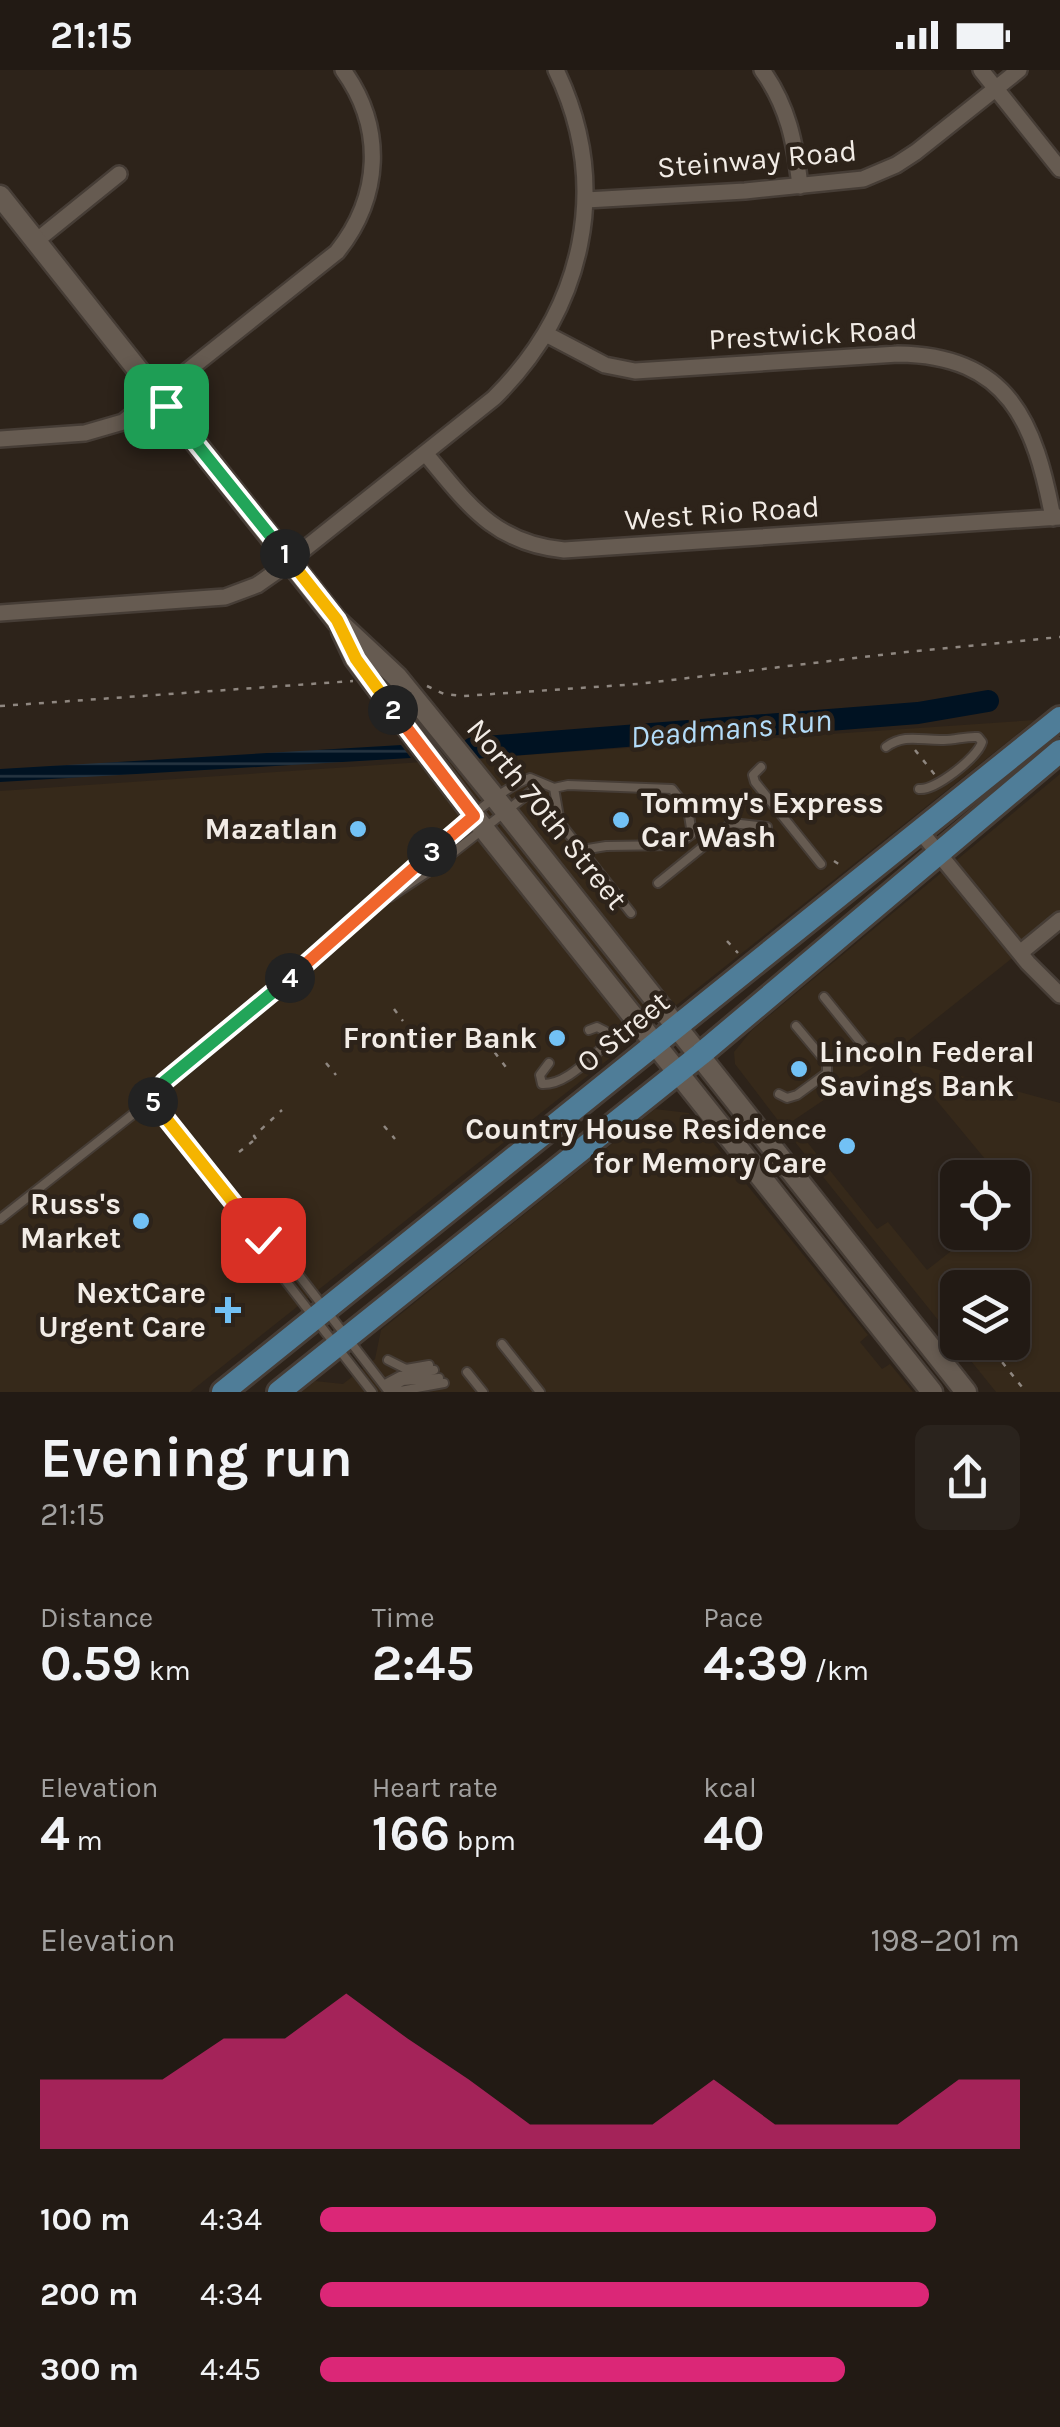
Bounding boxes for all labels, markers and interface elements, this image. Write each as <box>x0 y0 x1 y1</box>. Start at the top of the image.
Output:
text: 21:15 <box>50 13 132 58</box>
street label: Steinway Road <box>656 132 858 186</box>
street label: Prestwick Road <box>708 311 918 357</box>
pin <box>124 364 209 449</box>
icon: arrive <box>139 379 194 434</box>
street label: West Rio Road <box>623 488 821 538</box>
pin: 1 <box>260 529 310 579</box>
text: 1 <box>280 537 290 570</box>
pin: 2 <box>368 685 418 735</box>
text: 2 <box>385 693 401 726</box>
water label: Deadmans Run <box>629 701 833 756</box>
street label: North 70th Street <box>459 711 635 917</box>
place label: Tommy's Express Car Wash <box>641 785 884 855</box>
marker: Tommy's Express Car Wash <box>610 809 632 831</box>
place label: Mazatlan <box>205 811 338 847</box>
marker: Mazatlan <box>347 818 369 840</box>
pin: 3 <box>407 827 457 877</box>
text: 3 <box>423 835 441 868</box>
pin: 4 <box>265 953 315 1003</box>
text: 4 <box>282 961 298 994</box>
street label: O Street <box>569 984 677 1080</box>
place label: Frontier Bank <box>343 1020 537 1056</box>
marker: Frontier Bank <box>546 1027 568 1049</box>
place label: Lincoln Federal Savings Bank <box>819 1034 1035 1104</box>
marker: Lincoln Federal Savings Bank <box>788 1058 810 1080</box>
pin: 5 <box>128 1077 178 1127</box>
text: 5 <box>145 1085 161 1118</box>
place label: Country House Residence for Memory Care <box>465 1111 827 1181</box>
marker: Country House Residence for Memory Care <box>836 1135 858 1157</box>
map controls <box>940 1160 1030 1360</box>
button: locate <box>940 1160 1030 1250</box>
place label: Russ's Market <box>20 1186 121 1256</box>
pin <box>221 1198 306 1283</box>
marker: Russ's Market <box>130 1210 152 1232</box>
icon: check <box>236 1213 291 1268</box>
button: layers <box>940 1270 1030 1360</box>
place label: NextCare Urgent Care <box>38 1275 206 1345</box>
marker: NextCare Urgent Care <box>215 1297 241 1323</box>
button: share <box>915 1425 1020 1530</box>
text: Evening run <box>40 1426 353 1490</box>
text: 21:15 <box>40 1496 105 1533</box>
text: Distance <box>40 1601 153 1634</box>
text: Time <box>372 1601 435 1634</box>
text: Pace <box>703 1601 763 1634</box>
text: 0.59 <box>40 1634 142 1693</box>
text: 2:45 <box>372 1634 474 1693</box>
text: 4:39 <box>703 1634 808 1693</box>
text: km <box>142 1654 191 1687</box>
text: /km <box>808 1654 869 1687</box>
text: Elevation <box>40 1771 159 1804</box>
text: Heart rate <box>372 1771 498 1804</box>
text: kcal <box>703 1771 757 1804</box>
text: 4 <box>40 1804 70 1863</box>
text: 166 <box>372 1804 450 1863</box>
text: 40 <box>703 1804 765 1863</box>
text: m <box>70 1824 103 1857</box>
text: bpm <box>450 1824 516 1857</box>
text: Elevation <box>40 1922 175 1959</box>
text: 198–201 m <box>870 1922 1020 1959</box>
text: 100 m <box>40 2201 130 2238</box>
text: 4:34 <box>200 2201 262 2238</box>
text: 200 m <box>40 2276 138 2313</box>
text: 4:34 <box>200 2276 262 2313</box>
text: 300 m <box>40 2351 139 2388</box>
text: 4:45 <box>200 2351 261 2388</box>

